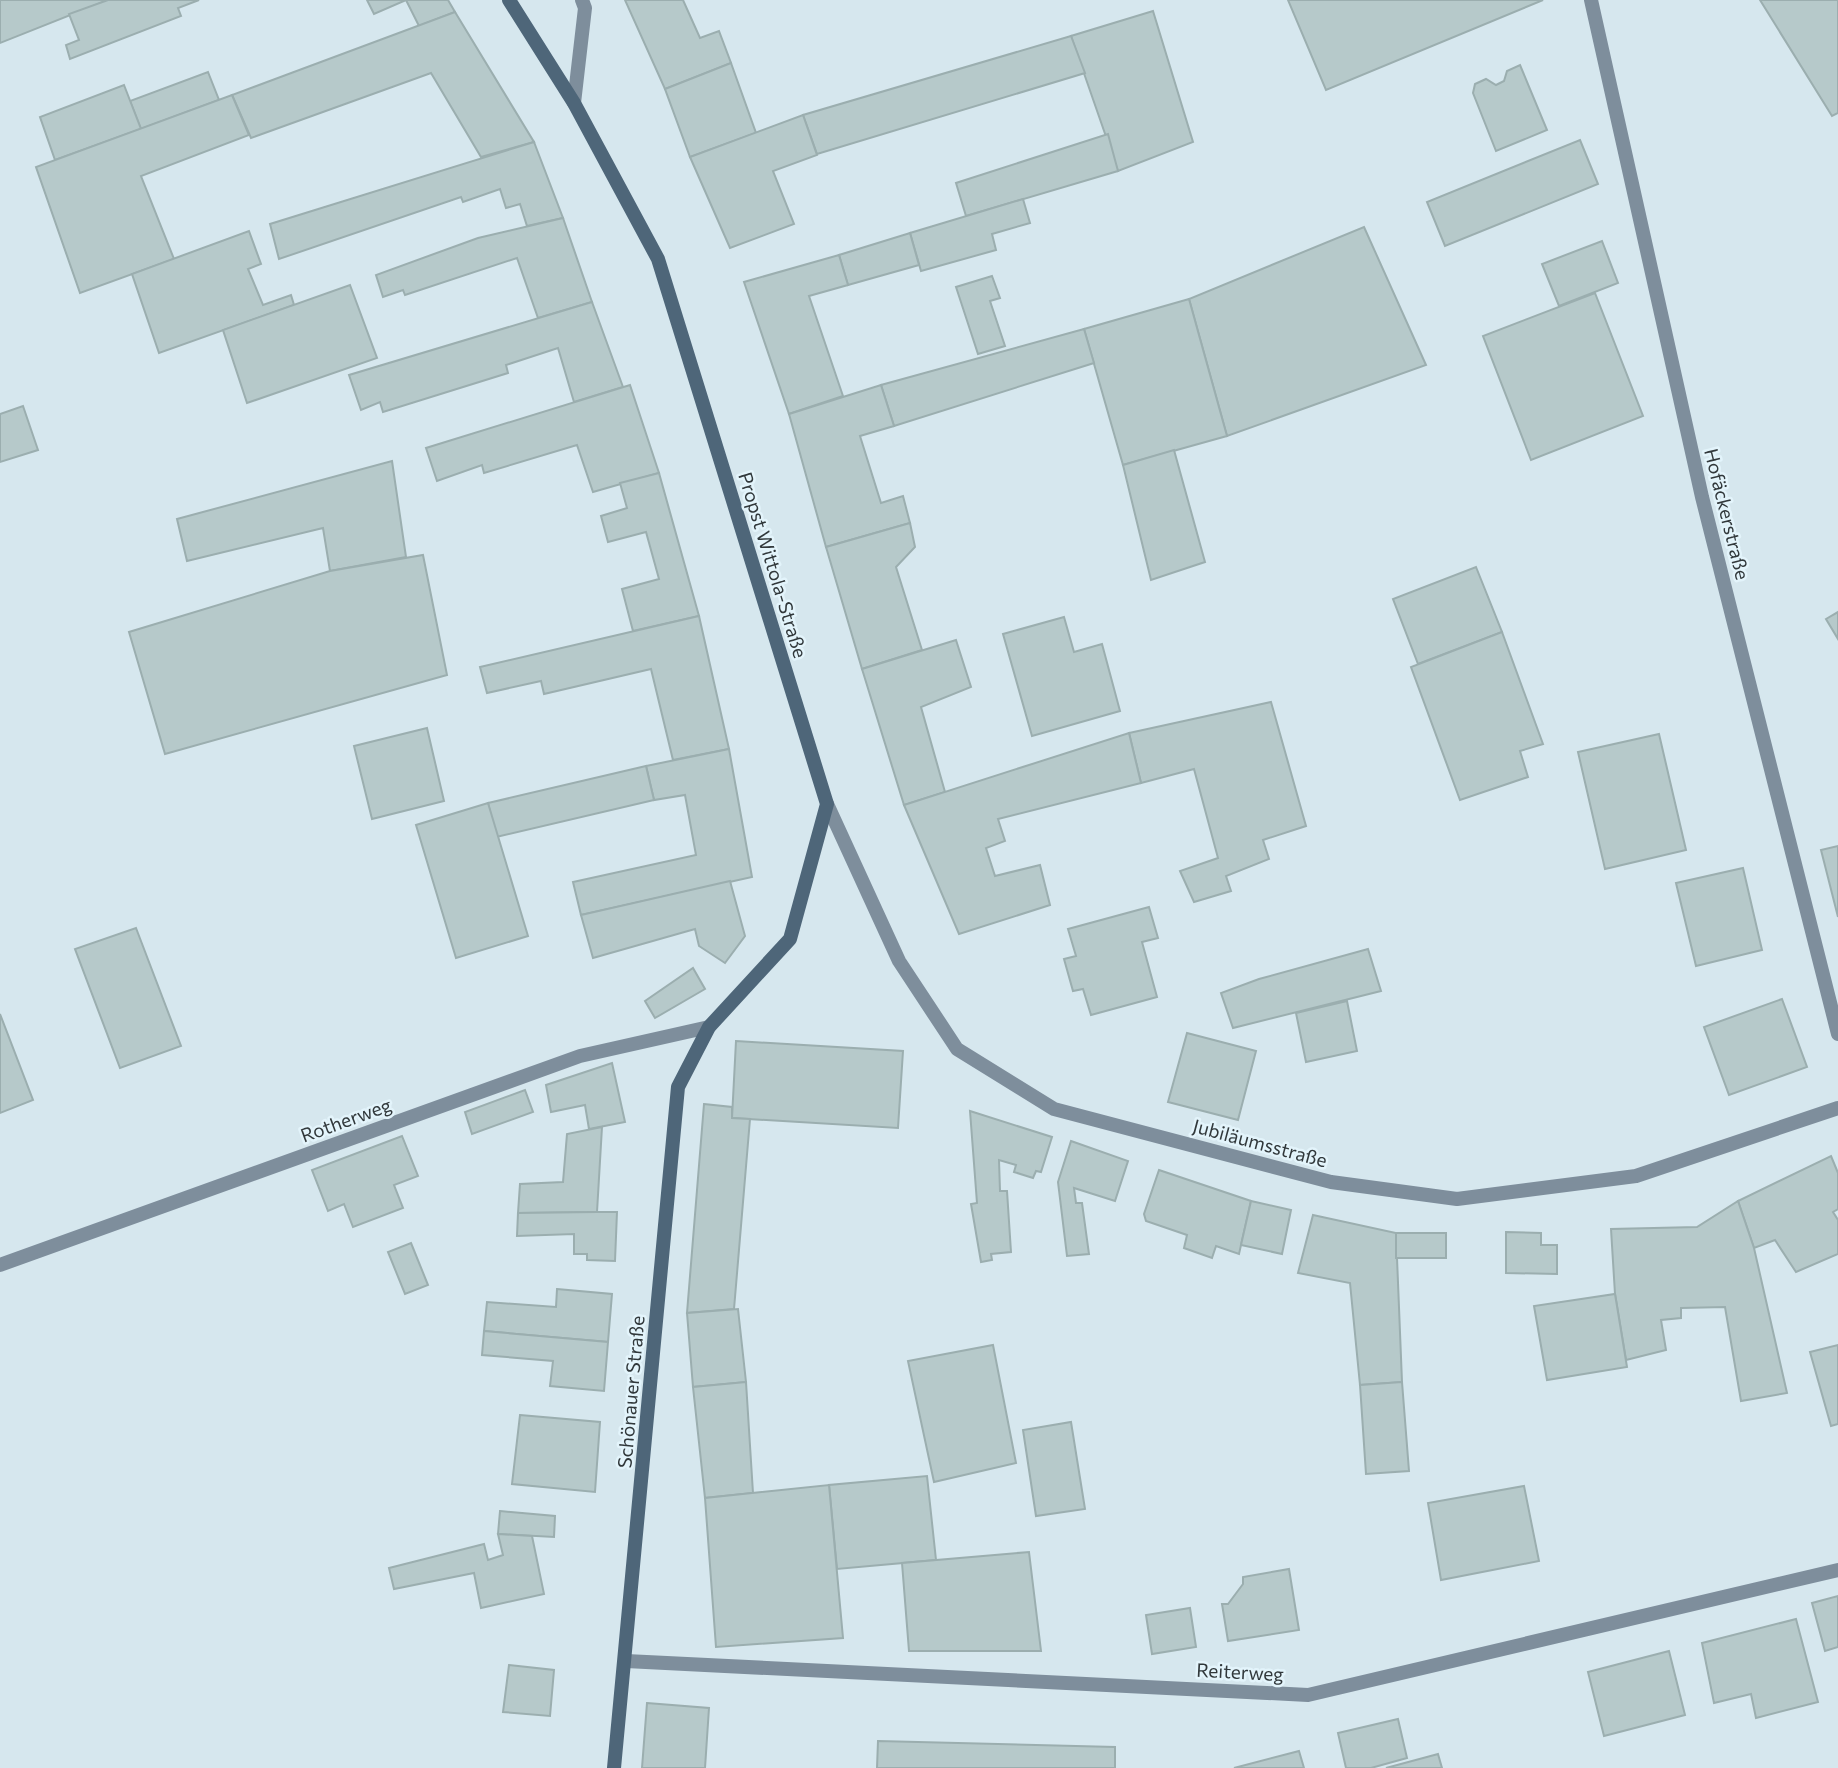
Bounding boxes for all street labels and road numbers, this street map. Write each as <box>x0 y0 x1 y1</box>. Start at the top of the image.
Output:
street label: Hofäckerstraße <box>1700 446 1755 582</box>
street label: Propst Wittola-Straße <box>734 469 813 661</box>
street label: Rotherweg <box>297 1093 394 1147</box>
street label: Jubiläumsstraße <box>1190 1114 1330 1171</box>
street label: Schönauer Straße <box>612 1315 649 1469</box>
street label: Reiterweg <box>1196 1658 1284 1685</box>

